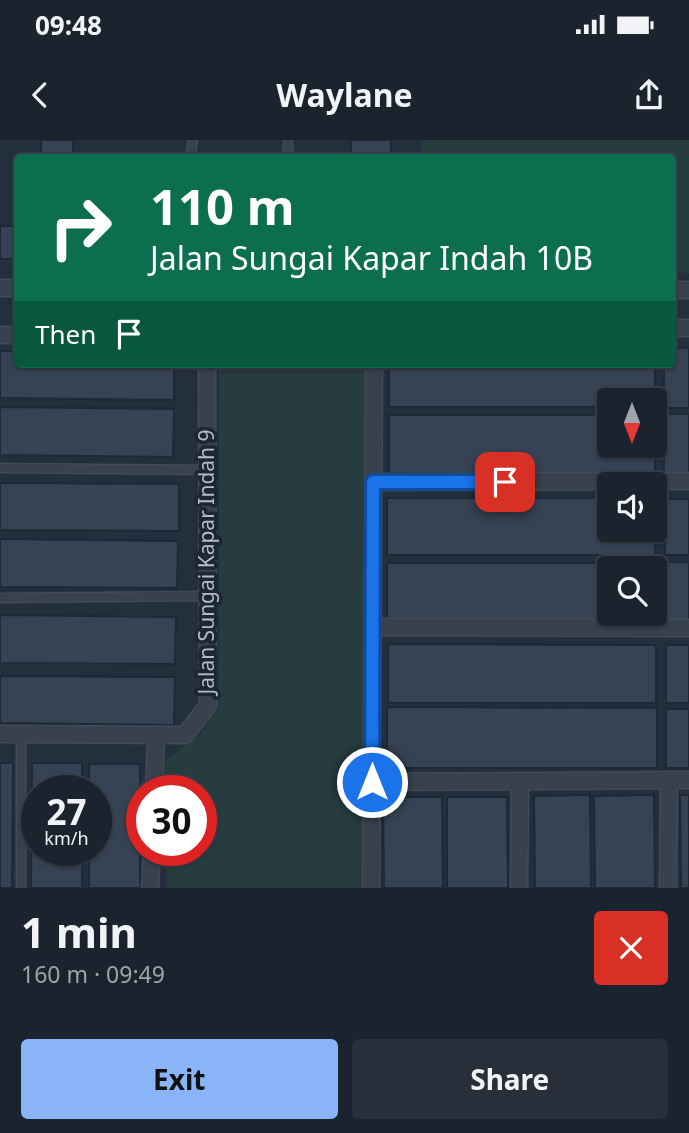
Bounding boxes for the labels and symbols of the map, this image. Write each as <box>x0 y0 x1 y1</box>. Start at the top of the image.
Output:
north arrow <box>597 388 667 458</box>
street label: Jalan Sungai Kapar Indah 9 <box>192 429 220 697</box>
pin <box>475 452 535 512</box>
position arrow <box>335 745 409 819</box>
speed limit sign: 30 <box>126 775 217 866</box>

